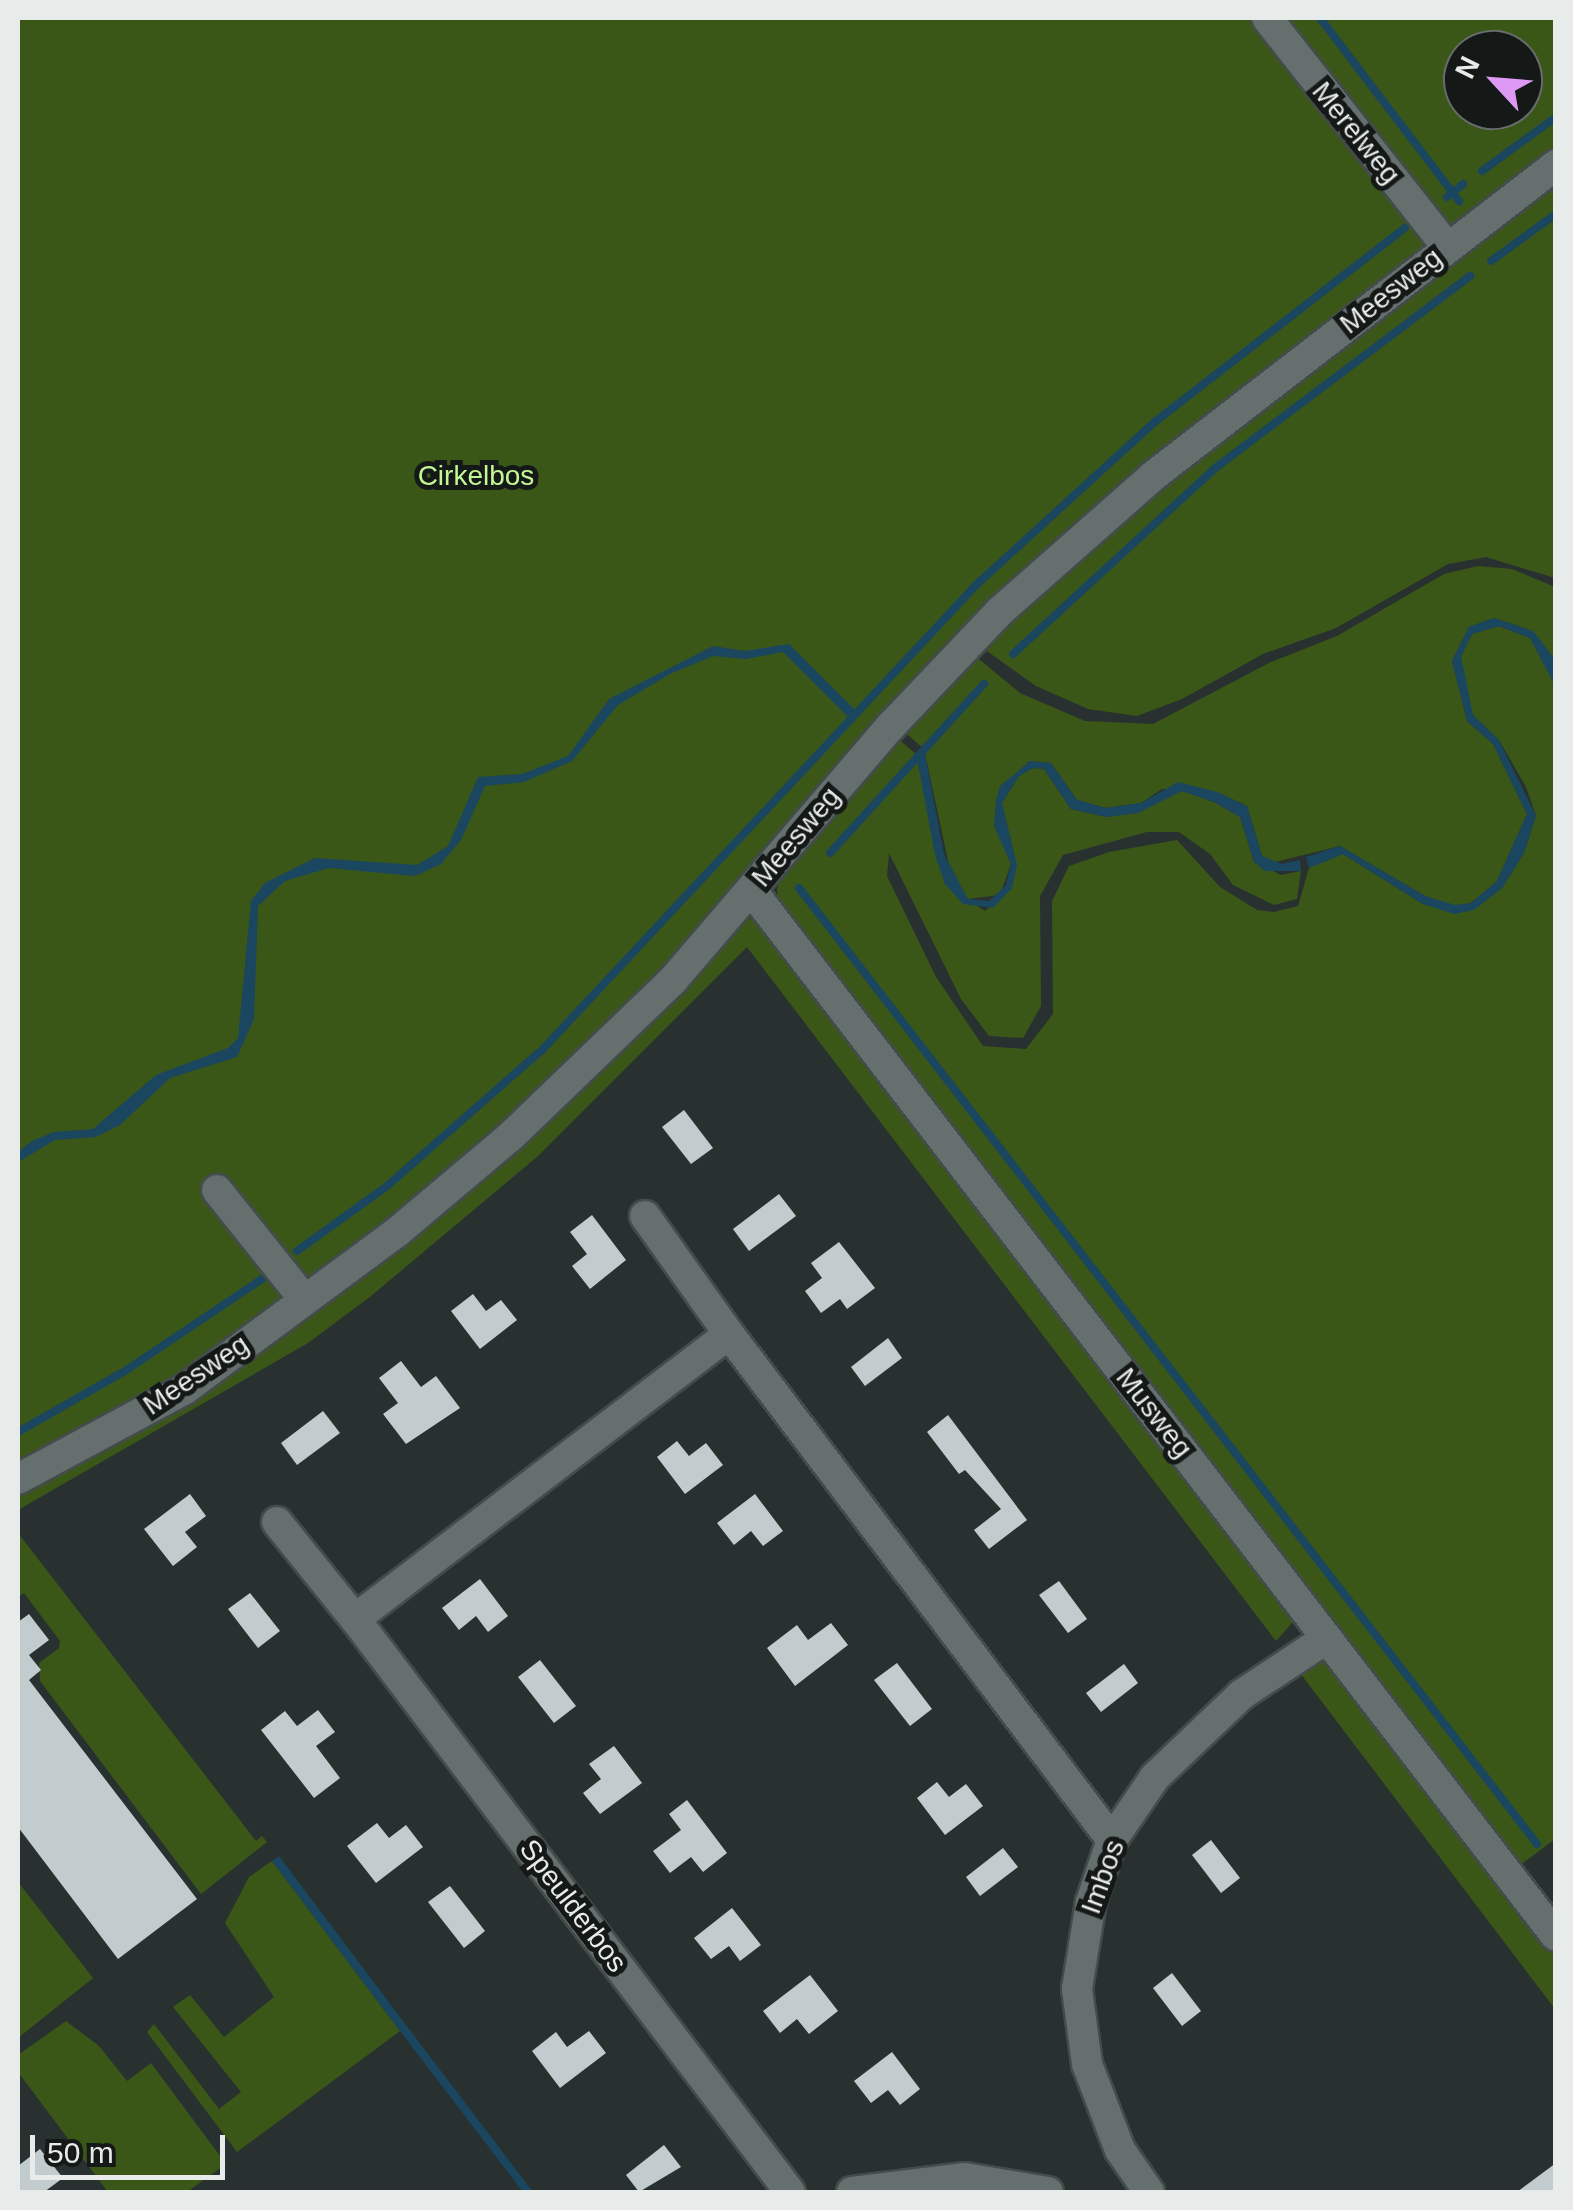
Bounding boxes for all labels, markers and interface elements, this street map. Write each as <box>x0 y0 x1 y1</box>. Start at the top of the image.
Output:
north arrow <box>1443 30 1543 130</box>
text: N <box>1449 52 1486 83</box>
street label: Merelweg <box>1305 75 1407 191</box>
street label: Meesweg <box>1333 241 1449 341</box>
park label: Cirkelbos <box>418 459 534 493</box>
street label: Meesweg <box>745 780 847 894</box>
street label: Meesweg <box>137 1328 255 1422</box>
street label: Musweg <box>1109 1362 1199 1464</box>
street label: Speulderbos <box>512 1833 634 1979</box>
street label: Imbos <box>1074 1835 1132 1919</box>
scale bar <box>35 2115 230 2177</box>
text: 50 m <box>47 2136 114 2169</box>

